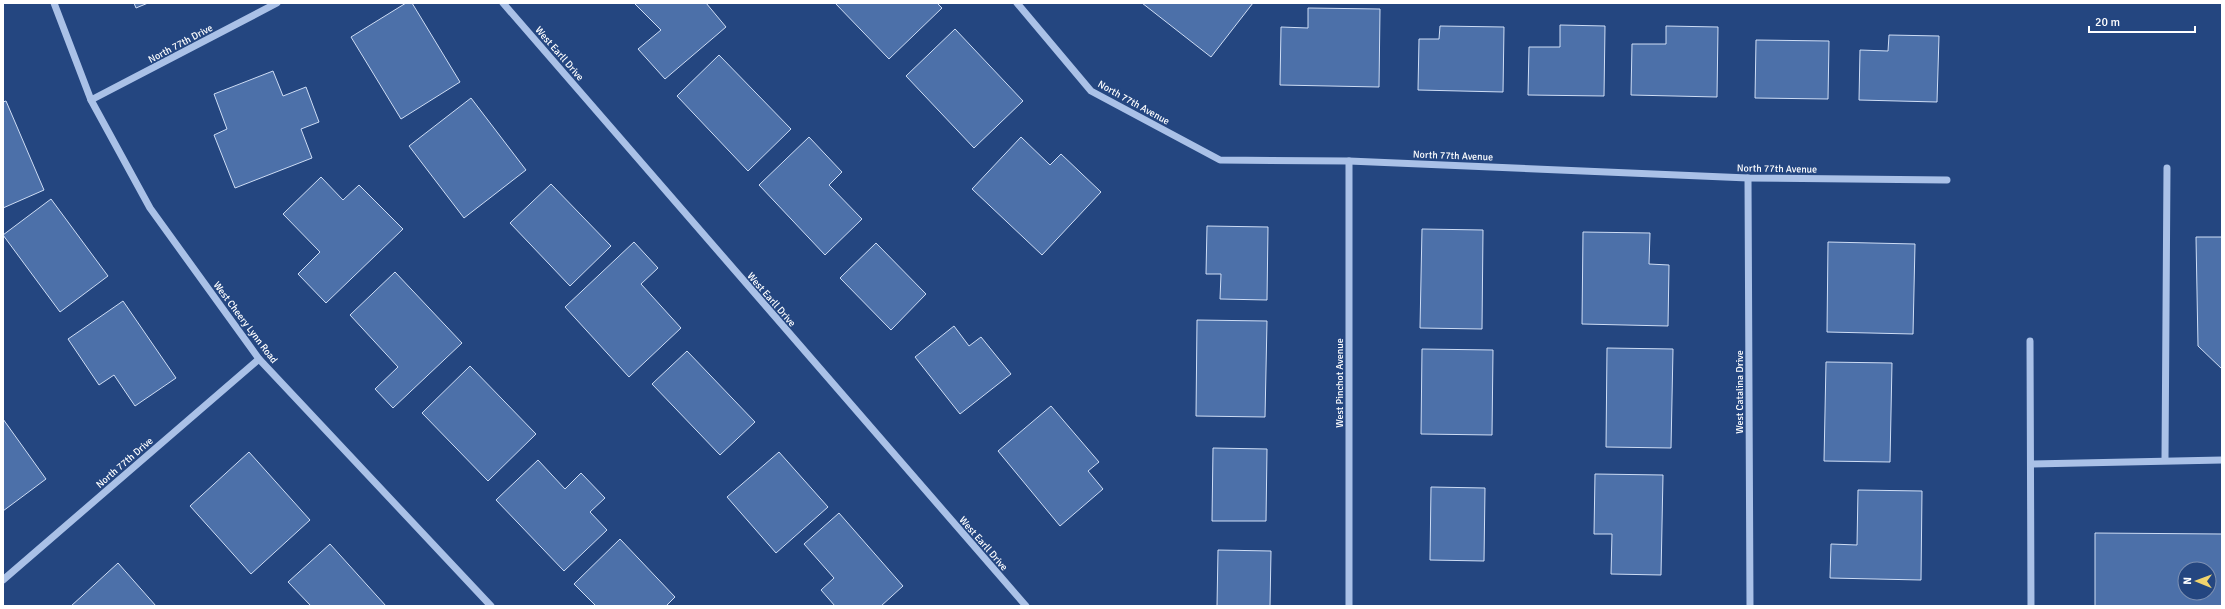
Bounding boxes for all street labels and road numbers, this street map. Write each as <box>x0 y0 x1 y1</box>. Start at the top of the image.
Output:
street label: North 77th Drive <box>146 22 215 66</box>
street label: West Earll Drive <box>532 24 586 83</box>
street label: North 77th Avenue <box>1096 78 1172 128</box>
street label: North 77th Avenue <box>1413 149 1493 163</box>
street label: North 77th Avenue <box>1737 162 1817 176</box>
street label: West Earll Drive <box>744 270 798 329</box>
street label: West Cheery Lynn Road <box>210 279 280 366</box>
street label: West Pinchot Avenue <box>1334 338 1346 428</box>
street label: West Catalina Drive <box>1734 350 1746 434</box>
street label: North 77th Drive <box>94 435 156 491</box>
street label: West Earll Drive <box>956 514 1010 573</box>

